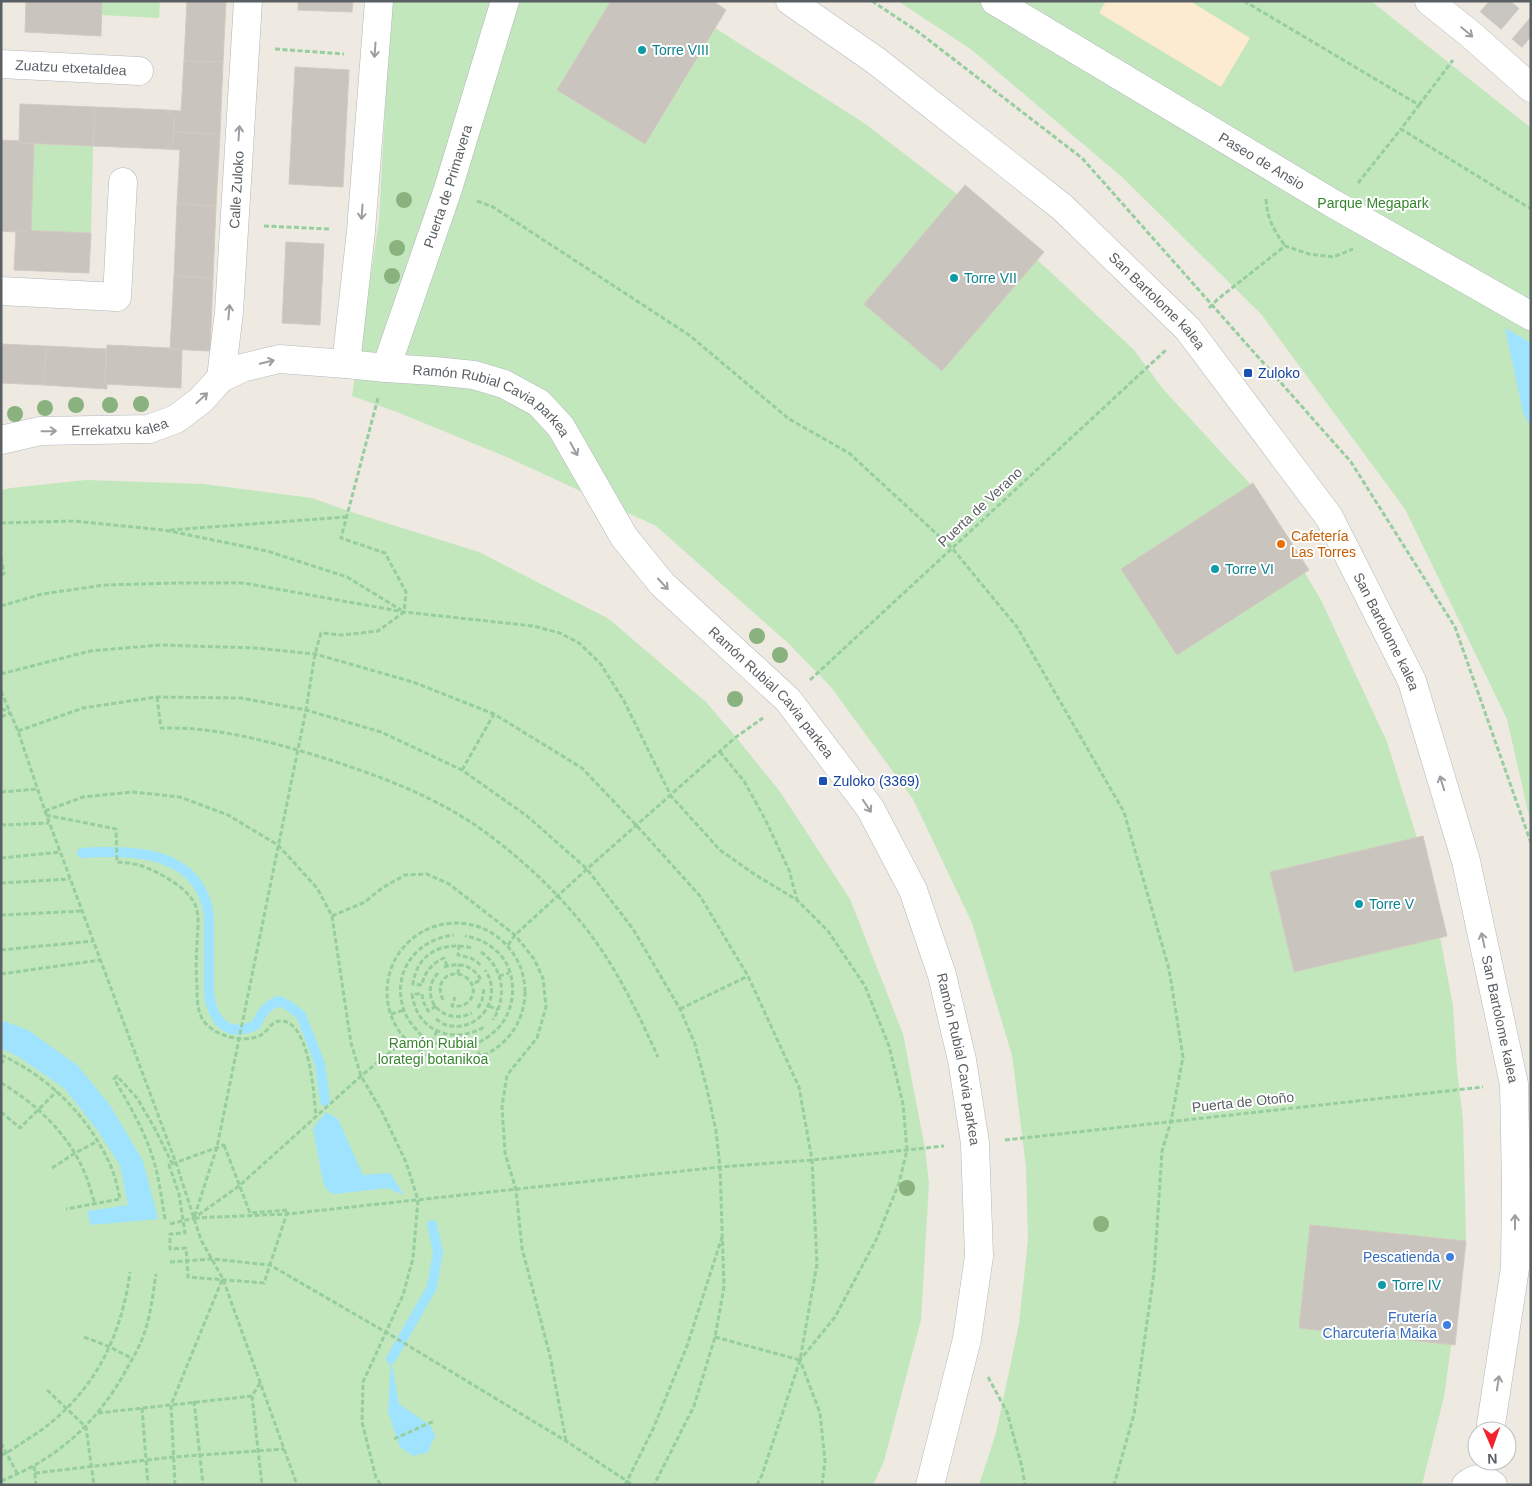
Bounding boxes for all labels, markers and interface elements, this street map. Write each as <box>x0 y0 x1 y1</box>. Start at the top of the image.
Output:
one-way arrow <box>1460 26 1473 37</box>
one-way arrow <box>370 42 380 58</box>
place label: Torre VIII <box>652 42 709 58</box>
marker: Torre VIII <box>636 44 648 56</box>
street label: Zuatzu etxetaldea <box>15 57 127 78</box>
street label: Puerta de Primavera <box>420 123 475 250</box>
one-way arrow <box>235 125 244 141</box>
street label: Paseo de Ansio <box>1216 129 1308 193</box>
street label: Calle Zuloko <box>226 150 247 229</box>
park label: Parque Megapark <box>1317 195 1430 211</box>
one-way arrow <box>358 204 367 220</box>
street label: San Bartolome kalea <box>1106 249 1209 353</box>
place label: Torre VII <box>964 270 1017 286</box>
marker: Torre VII <box>948 272 960 284</box>
one-way arrow <box>224 304 233 320</box>
one-way arrow <box>259 357 275 366</box>
street label: Ramón Rubial Cavia parkea <box>412 362 573 440</box>
place label: Zuloko <box>1258 365 1300 381</box>
marker: Zuloko <box>1242 367 1254 379</box>
one-way arrow <box>196 392 209 403</box>
street label: Errekatxu kalea <box>71 415 170 438</box>
one-way arrow <box>40 426 57 436</box>
one-way arrow <box>570 441 579 456</box>
street label: Puerta de Verano <box>935 464 1025 550</box>
place label: Cafetería Las Torres <box>1291 528 1356 560</box>
marker: Cafetería Las Torres <box>1275 538 1287 550</box>
place label: Torre VI <box>1225 561 1274 577</box>
marker: Torre VI <box>1209 563 1221 575</box>
street label: San Bartolome kalea <box>1350 570 1422 693</box>
one-way arrow <box>657 578 669 591</box>
street label: Ramón Rubial Cavia parkea <box>705 623 837 761</box>
place label: Zuloko (3369) <box>833 773 919 789</box>
marker: Zuloko (3369) <box>817 775 829 787</box>
one-way arrow <box>1437 775 1447 791</box>
one-way arrow <box>862 798 872 812</box>
place label: Torre V <box>1369 896 1415 912</box>
marker: Torre V <box>1353 898 1365 910</box>
one-way arrow <box>1478 932 1487 948</box>
street label: San Bartolome kalea <box>1478 954 1522 1084</box>
street label: Ramón Rubial Cavia parkea <box>934 971 983 1147</box>
park label: Ramón Rubial lorategi botanikoa <box>378 1035 488 1067</box>
street label: Puerta de Otoño <box>1191 1089 1295 1115</box>
one-way arrow <box>1510 1214 1520 1230</box>
place label: Pescatienda <box>1363 1249 1440 1265</box>
marker: Pescatienda <box>1444 1251 1456 1263</box>
place label: Torre IV <box>1392 1277 1442 1293</box>
marker: Torre IV <box>1376 1279 1388 1291</box>
place label: Frutería Charcutería Maika <box>1323 1309 1437 1341</box>
marker: Frutería Charcutería Maika <box>1441 1319 1453 1331</box>
one-way arrow <box>1493 1375 1503 1391</box>
north arrow <box>1467 1421 1517 1471</box>
text: N <box>1487 1451 1498 1467</box>

